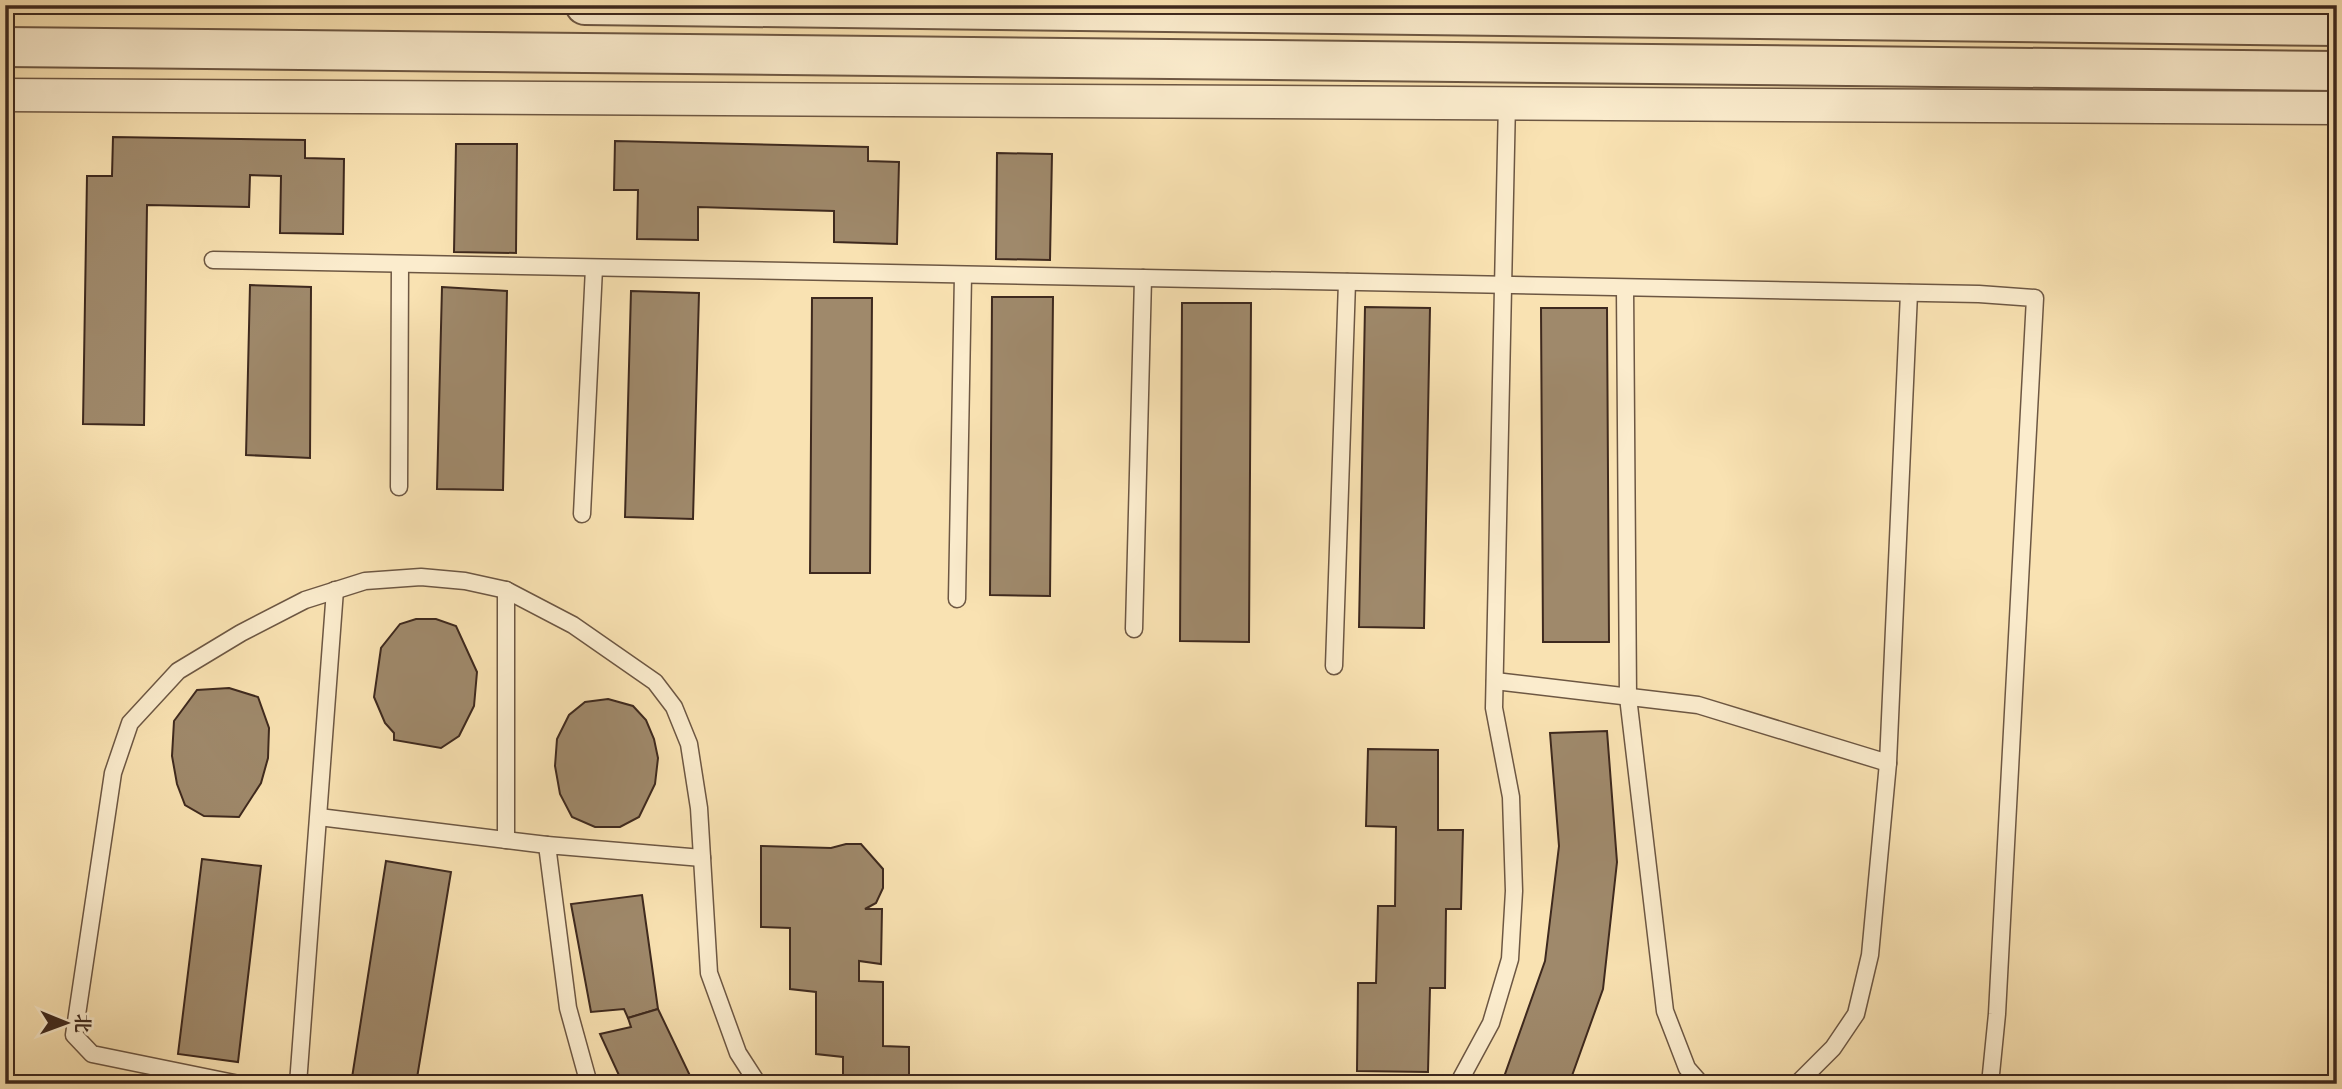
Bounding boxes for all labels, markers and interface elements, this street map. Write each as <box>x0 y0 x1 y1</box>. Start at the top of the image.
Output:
north arrow <box>32 988 102 1058</box>
text: 北 <box>71 1014 94 1033</box>

